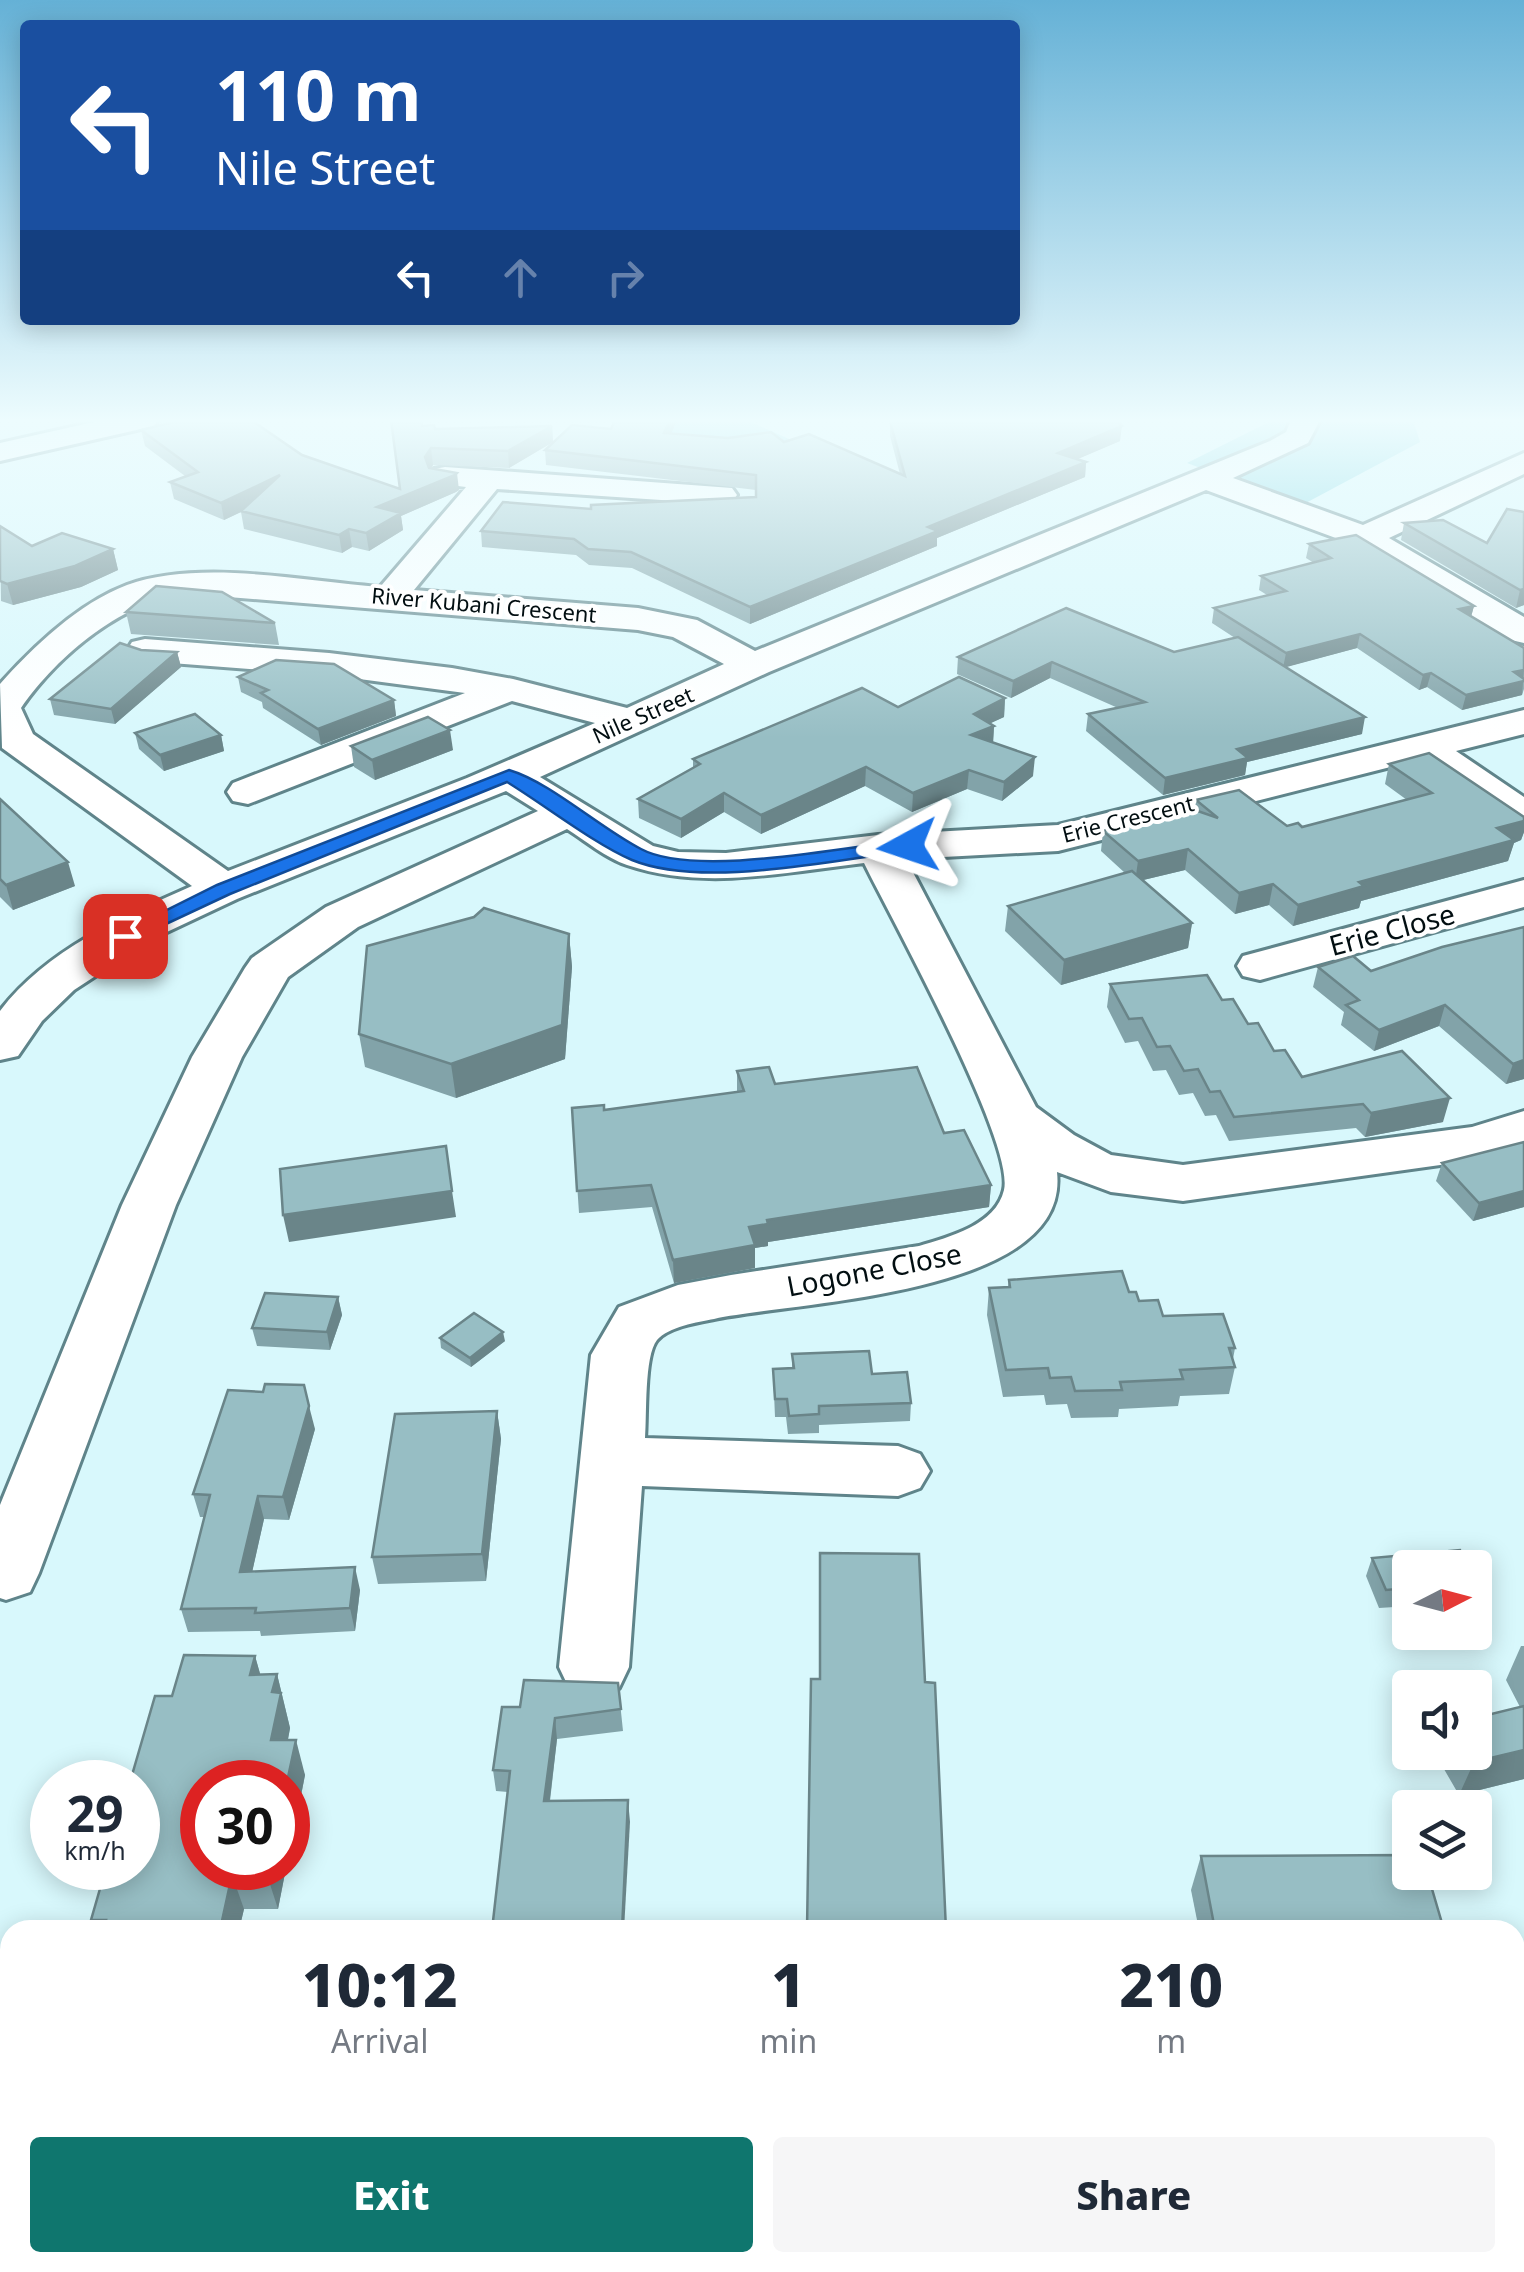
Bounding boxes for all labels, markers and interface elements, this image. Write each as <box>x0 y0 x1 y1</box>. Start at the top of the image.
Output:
text: 110 m <box>215 46 422 142</box>
icon: left <box>50 60 180 190</box>
text: Nile Street <box>215 137 435 198</box>
icon: left <box>388 250 443 305</box>
icon: ahead <box>493 250 548 305</box>
icon: right <box>598 250 653 305</box>
street label: River Kubani Crescent <box>370 579 598 629</box>
street label: Nile Street <box>587 678 698 750</box>
street label: Erie Crescent <box>1059 787 1197 849</box>
position arrow <box>856 794 960 898</box>
pin <box>83 894 168 979</box>
street label: Erie Close <box>1325 894 1459 964</box>
icon: arrive <box>98 909 153 964</box>
street label: Logone Close <box>783 1233 964 1305</box>
north arrow <box>1392 1550 1492 1650</box>
map controls <box>1392 1550 1492 1890</box>
button: sound <box>1392 1670 1492 1770</box>
speed limit sign: 30 <box>180 1760 310 1890</box>
text: 29 <box>66 1779 124 1847</box>
button: layers <box>1392 1790 1492 1890</box>
text: km/h <box>64 1833 126 1867</box>
text: 10:12 <box>302 1943 458 2025</box>
text: 1 <box>771 1943 806 2025</box>
text: 210 <box>1119 1943 1223 2025</box>
text: Arrival <box>331 2019 429 2062</box>
text: min <box>759 2019 817 2062</box>
text: m <box>1156 2019 1186 2062</box>
button: Exit <box>30 2137 753 2252</box>
button: Share <box>773 2137 1495 2252</box>

